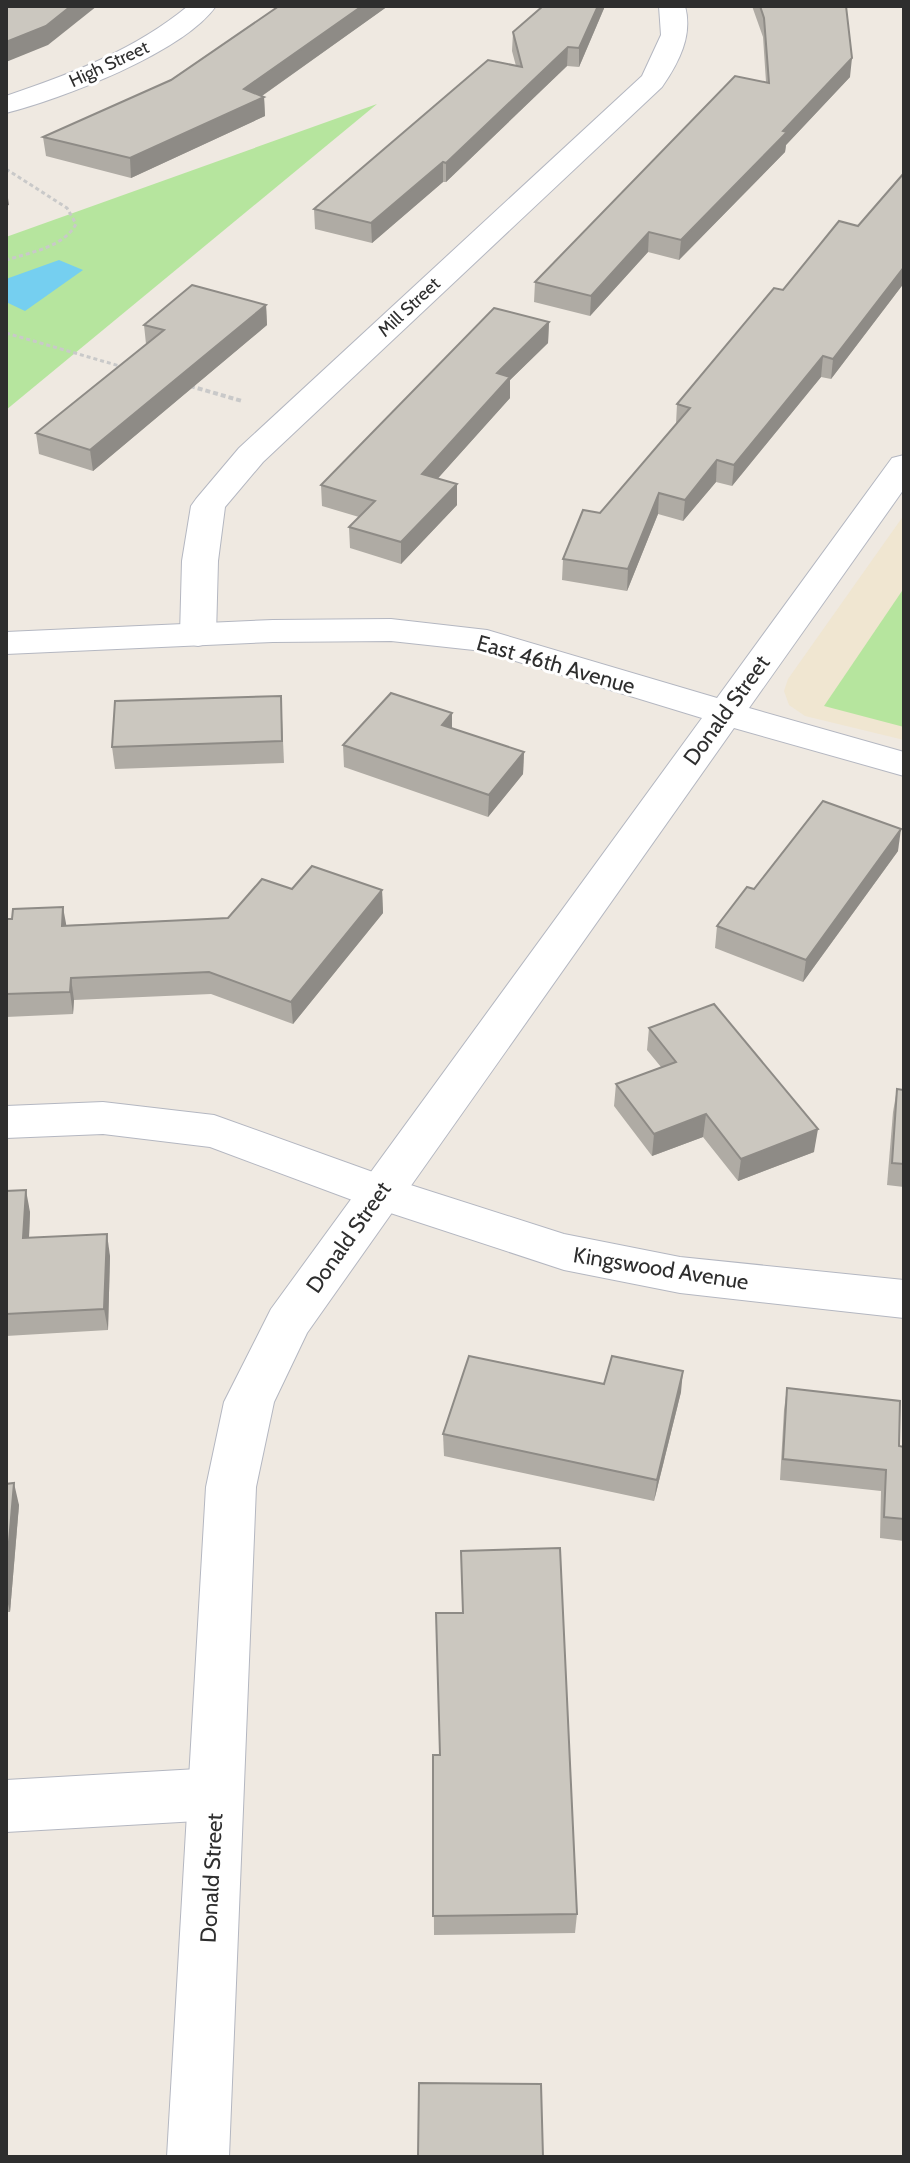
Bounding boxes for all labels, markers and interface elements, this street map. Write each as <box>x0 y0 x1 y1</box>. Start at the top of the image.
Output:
street label: High Street <box>66 36 152 92</box>
street label: Mill Street <box>373 273 445 341</box>
street label: East 46th Avenue <box>474 629 638 700</box>
street label: Donald Street <box>677 649 776 771</box>
street label: Donald Street <box>300 1176 397 1298</box>
street label: Kingswood Avenue <box>571 1241 750 1296</box>
street label: Donald Street <box>195 1812 228 1943</box>

